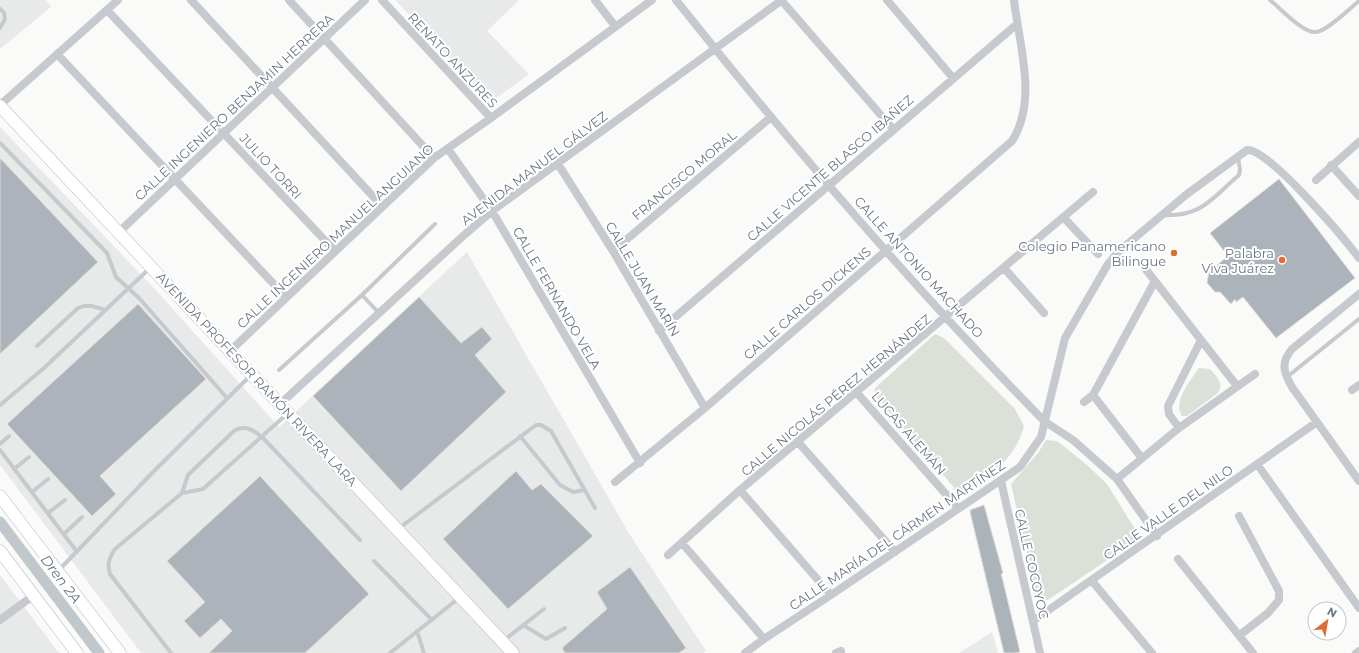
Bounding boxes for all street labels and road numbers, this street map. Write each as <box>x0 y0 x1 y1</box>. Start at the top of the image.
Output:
street label: RENATO ANZURES <box>405 9 501 111</box>
street label: CALLE INGENIERO BENJAMIN HERRERA <box>131 10 337 204</box>
street label: CALLE VICENTE BLASCO IBAÑEZ <box>744 91 917 245</box>
street label: AVENIDA MANUEL GÁLVEZ <box>458 107 611 228</box>
street label: FRANCISCO MORAL <box>629 126 740 223</box>
street label: JULIO TORRI <box>236 129 305 202</box>
street label: CALLE INGENIERO MANUEL ANGUIANO <box>233 140 437 332</box>
street label: CALLE ANTONIO MACHADO <box>851 193 987 341</box>
street label: CALLE JUAN MARÍN <box>602 219 684 339</box>
street label: CALLE FERNANDO VELA <box>510 224 605 373</box>
street label: CALLE CARLOS DICKENS <box>740 243 874 363</box>
street label: AVENIDA PROFESOR RAMÓN RIVERA LARA <box>153 269 361 490</box>
street label: CALLE NICOLÁS PÉREZ HERNÁNDEZ <box>738 310 935 479</box>
street label: LUCAS ALEMÁN <box>868 388 950 478</box>
street label: CALLE MARÍA DEL CÁRMEN MARTÍNEZ <box>786 456 1008 613</box>
street label: CALLE VALLE DEL NILO <box>1100 461 1236 563</box>
street label: CALLE COCOYOC <box>1012 507 1052 621</box>

